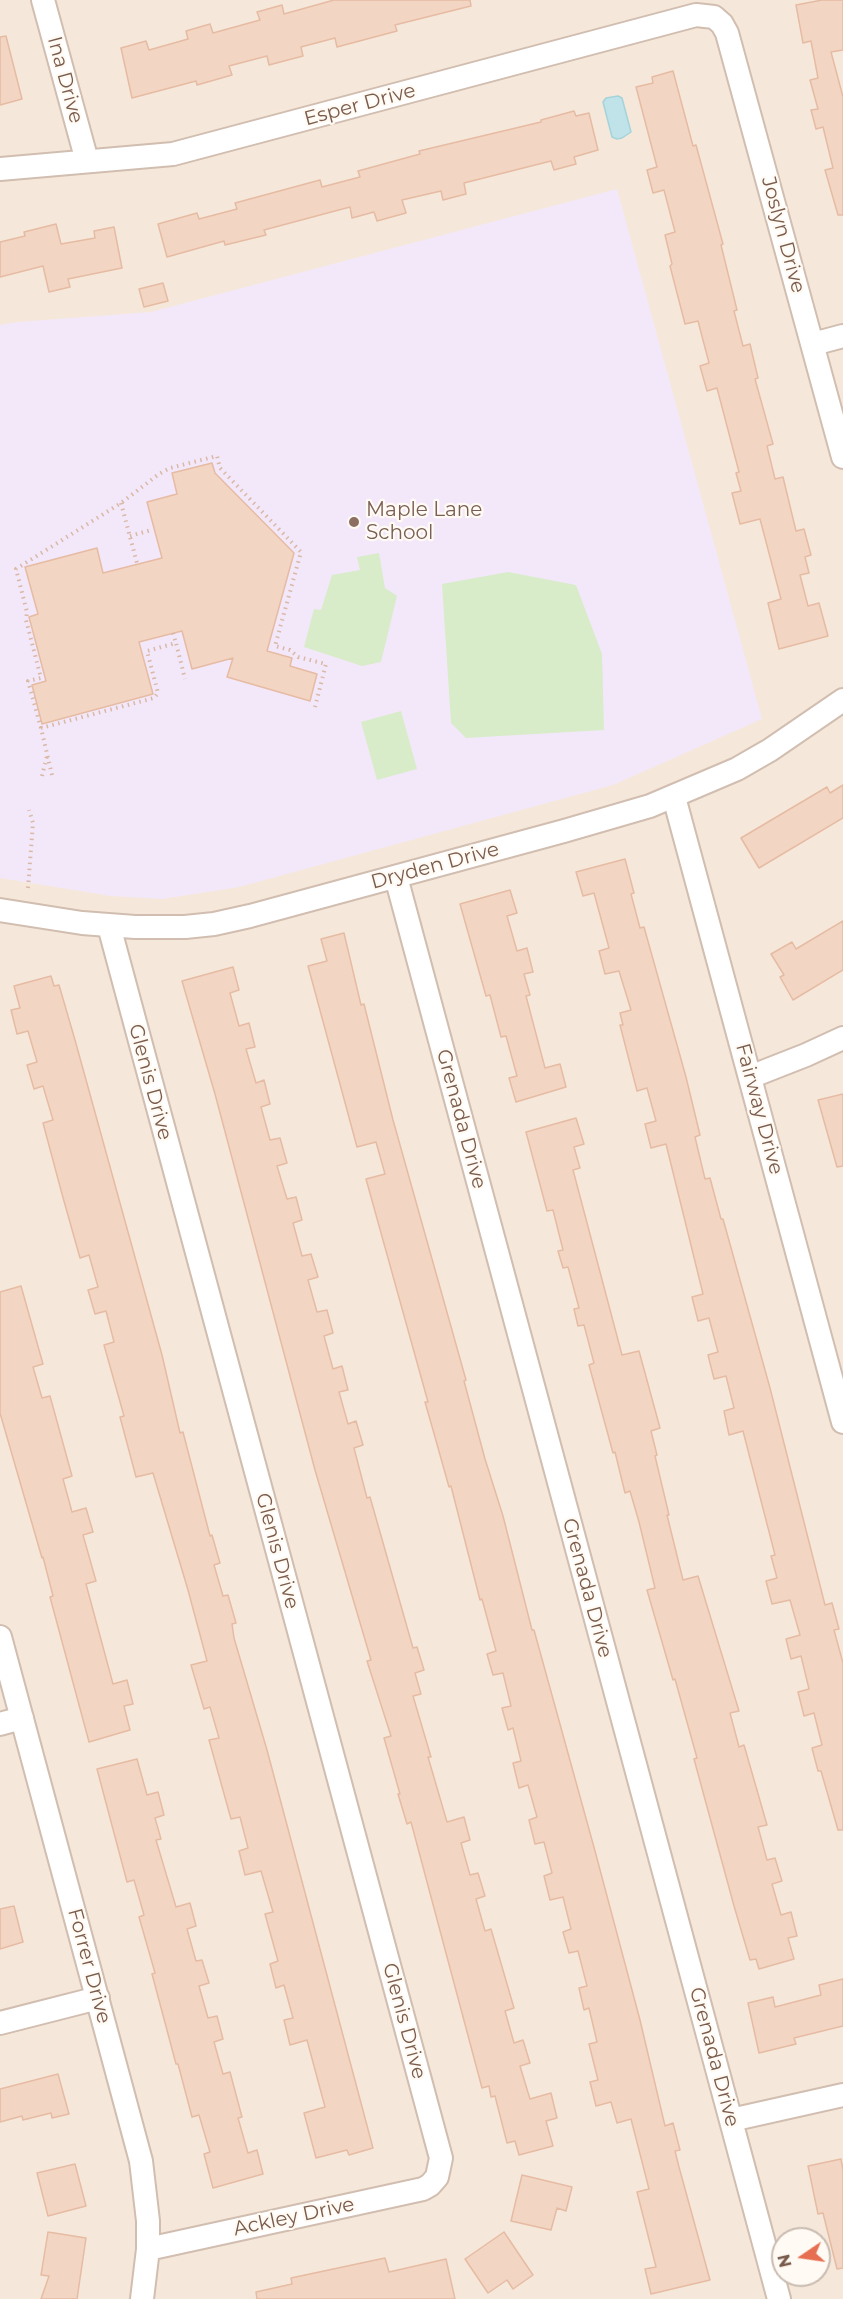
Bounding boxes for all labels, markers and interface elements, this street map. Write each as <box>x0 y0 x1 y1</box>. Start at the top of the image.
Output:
street label: Ina Drive <box>42 34 88 126</box>
street label: Esper Drive <box>302 79 418 131</box>
street label: Joslyn Drive <box>756 174 810 296</box>
place label: Maple Lane School <box>366 498 482 545</box>
marker: Maple Lane School <box>347 515 361 529</box>
street label: Dryden Drive <box>368 837 502 895</box>
street label: Glenis Drive <box>123 1021 177 1143</box>
street label: Fairway Drive <box>730 1041 788 1177</box>
street label: Grenada Drive <box>431 1047 491 1191</box>
street label: Glenis Drive <box>250 1490 304 1612</box>
street label: Grenada Drive <box>557 1516 617 1660</box>
street label: Forrer Drive <box>62 1906 116 2026</box>
street label: Glenis Drive <box>377 1960 431 2082</box>
street label: Grenada Drive <box>684 1985 744 2129</box>
street label: Ackley Drive <box>231 2192 357 2242</box>
north arrow <box>771 2227 831 2287</box>
text: N <box>774 2252 796 2269</box>

